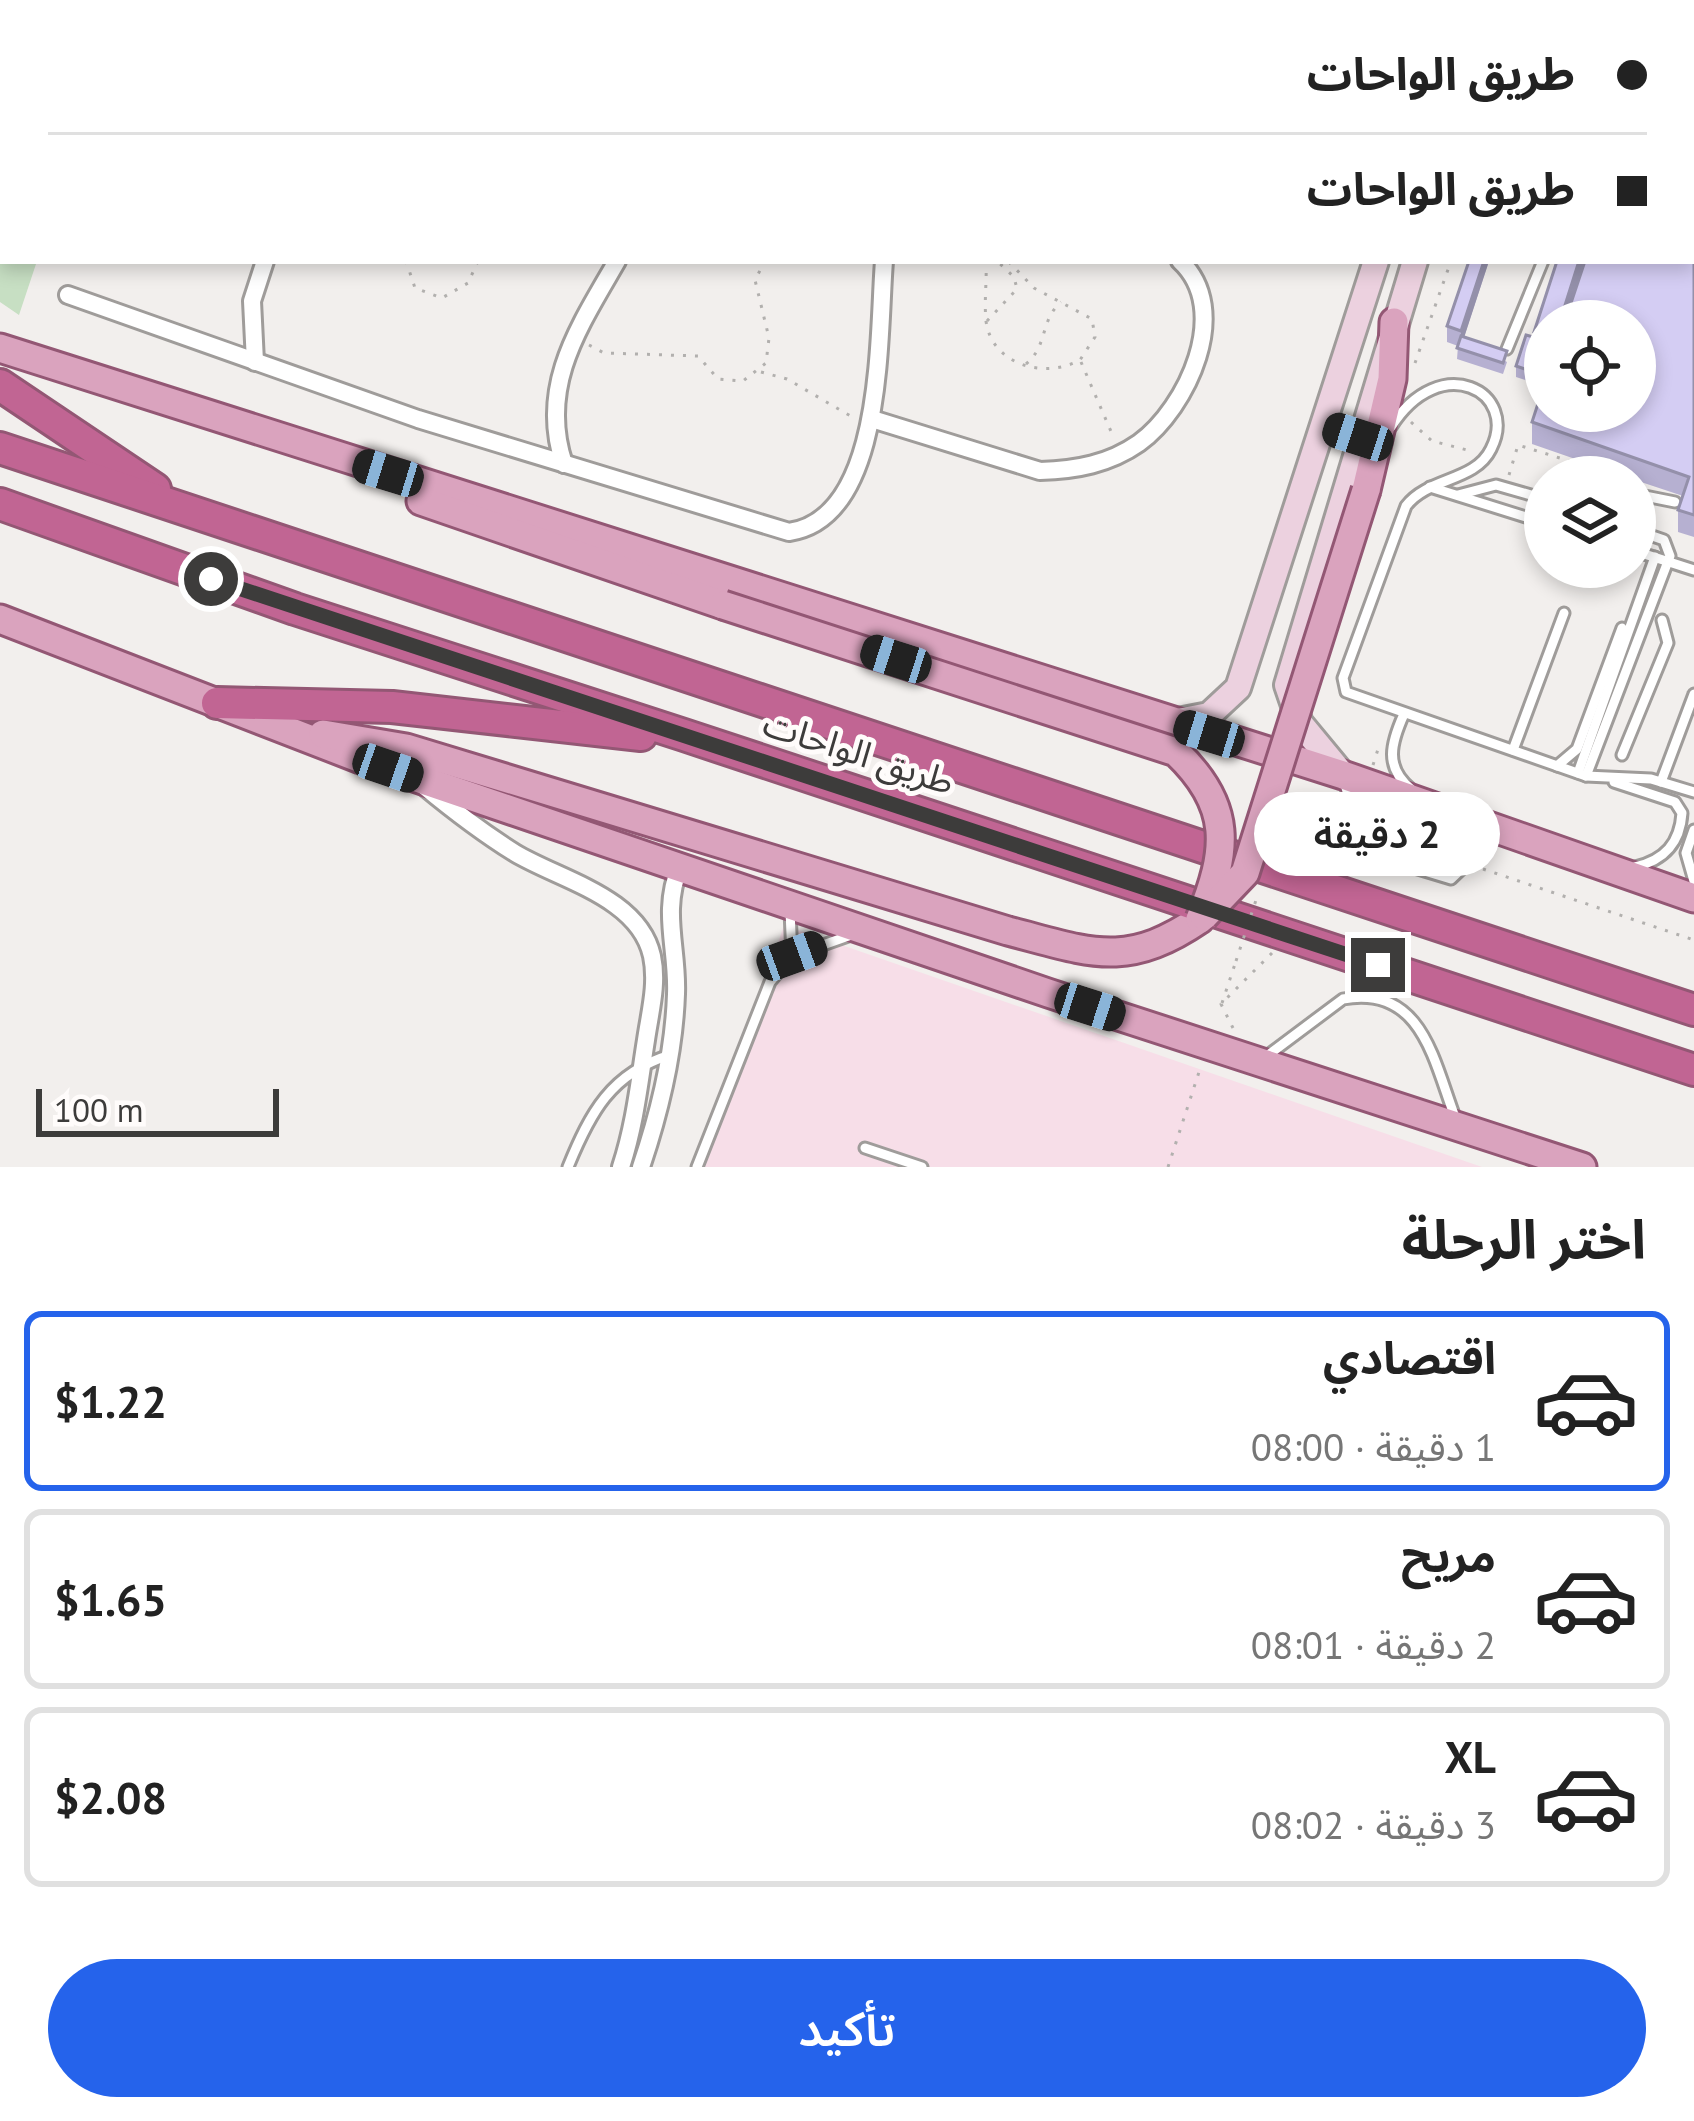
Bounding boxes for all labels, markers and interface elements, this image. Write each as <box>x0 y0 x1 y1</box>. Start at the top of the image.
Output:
text: طريق الواحات <box>1307 44 1575 102</box>
text: طريق الواحات <box>1307 159 1575 217</box>
map controls <box>1524 300 1656 588</box>
button: locate <box>1524 300 1656 432</box>
car <box>1318 409 1398 465</box>
car <box>348 445 428 501</box>
button: layers <box>1524 456 1656 588</box>
route start <box>184 552 238 606</box>
car <box>856 631 936 687</box>
street label: طريق الواحات <box>758 699 961 804</box>
car <box>1169 706 1249 762</box>
car <box>348 739 428 797</box>
callout: 2 دقيقة <box>1255 791 1501 875</box>
text: 2 دقيقة <box>1314 808 1440 859</box>
car <box>752 927 832 985</box>
route end <box>1351 938 1405 992</box>
car <box>1050 979 1130 1035</box>
scale bar <box>36 1083 279 1136</box>
text: 100 m <box>54 1088 144 1131</box>
text: اختر الرحلة <box>1402 1204 1646 1274</box>
text: اقتصادي <box>1323 1328 1496 1386</box>
icon: car <box>1532 1347 1640 1455</box>
text: $1.22 <box>54 1372 167 1430</box>
text: 1 دقيقة · 08:00 <box>1251 1421 1496 1472</box>
text: مريح <box>1401 1526 1496 1584</box>
icon: car <box>1532 1545 1640 1653</box>
text: $1.65 <box>54 1570 167 1628</box>
text: 2 دقيقة · 08:01 <box>1251 1619 1496 1670</box>
text: XL <box>1444 1727 1496 1785</box>
icon: car <box>1532 1743 1640 1851</box>
text: $2.08 <box>54 1768 167 1826</box>
text: 3 دقيقة · 08:02 <box>1251 1799 1496 1850</box>
button: تأكيد <box>48 1959 1646 2097</box>

